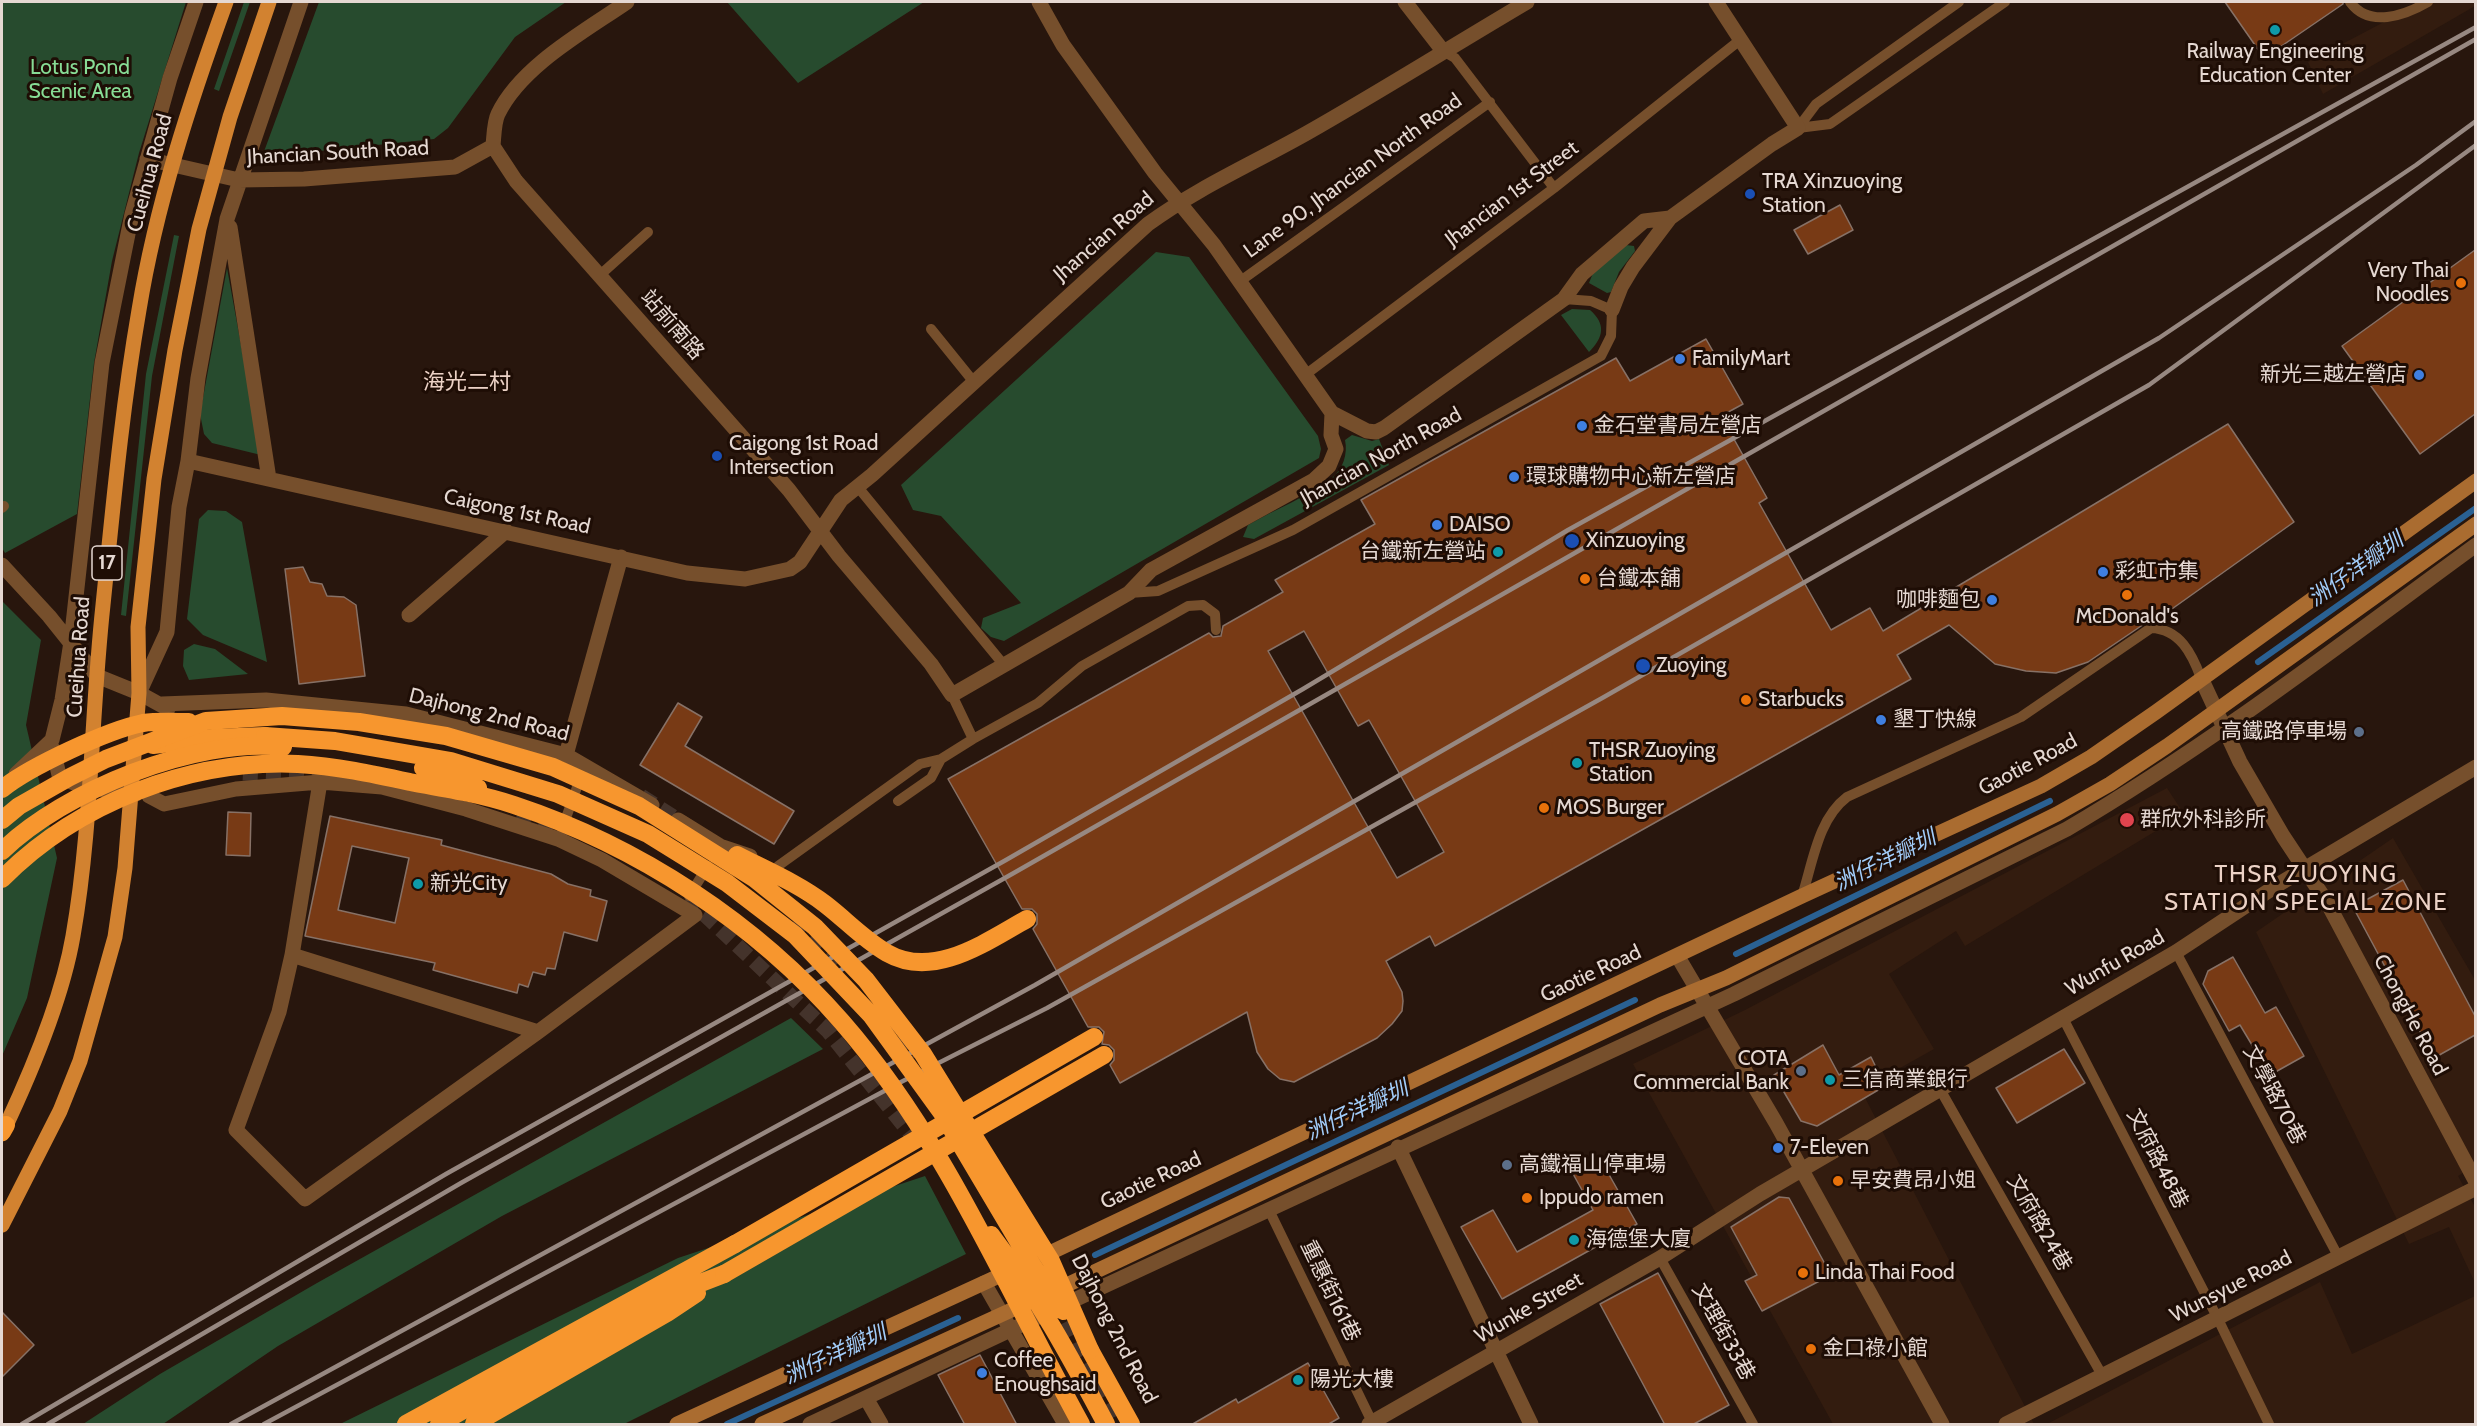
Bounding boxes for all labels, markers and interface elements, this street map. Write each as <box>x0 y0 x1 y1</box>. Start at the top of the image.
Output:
marker: Railway Engineering Education Center <box>2268 23 2282 37</box>
place label: Railway Engineering Education Center <box>2186 39 2364 89</box>
park label: Lotus Pond Scenic Area <box>29 55 131 105</box>
street label: Lane 90, Jhancian North Road <box>1239 88 1467 264</box>
street label: Cueihua Road <box>122 111 178 235</box>
street label: Jhancian South Road <box>246 136 430 170</box>
street label: Jhancian 1st Street <box>1440 136 1584 252</box>
place label: TRA Xinzuoying Station <box>1762 169 1902 219</box>
street label: Jhancian Road <box>1049 187 1159 287</box>
marker: TRA Xinzuoying Station <box>1743 187 1757 201</box>
place label: Very Thai Noodles <box>2368 258 2449 308</box>
marker: Very Thai Noodles <box>2454 276 2468 290</box>
street label: 站前南路 <box>635 285 709 365</box>
place label: FamilyMart <box>1692 346 1790 372</box>
marker: FamilyMart <box>1673 352 1687 366</box>
place label: 新光三越左營店 <box>2260 362 2407 388</box>
marker: 新光三越左營店 <box>2412 368 2426 382</box>
district label: 海光二村 <box>423 370 511 396</box>
street label: Jhancian North Road <box>1296 402 1466 512</box>
place label: 金石堂書局左營店 <box>1594 413 1762 439</box>
marker: 金石堂書局左營店 <box>1575 419 1589 433</box>
place label: Caigong 1st Road Intersection <box>729 431 878 481</box>
marker: Caigong 1st Road Intersection <box>710 449 724 463</box>
place label: 環球購物中心新左營店 <box>1526 464 1736 490</box>
marker: 環球購物中心新左營店 <box>1507 470 1521 484</box>
street label: Caigong 1st Road <box>441 484 593 540</box>
place label: DAISO <box>1449 512 1511 538</box>
marker: DAISO <box>1430 518 1444 532</box>
place label: Xinzuoying <box>1586 528 1685 554</box>
water label: 洲仔洋瓣圳 <box>2303 528 2409 612</box>
marker: Xinzuoying <box>1563 532 1581 550</box>
place label: 台鐵新左營站 <box>1360 539 1486 565</box>
marker: 台鐵新左營站 <box>1491 545 1505 559</box>
road number: 17 <box>92 546 122 580</box>
place label: 彩虹市集 <box>2115 559 2199 585</box>
marker: 彩虹市集 <box>2096 565 2110 579</box>
place label: 台鐵本舖 <box>1597 566 1681 592</box>
marker: 台鐵本舖 <box>1578 572 1592 586</box>
place label: 咖啡麵包 <box>1896 587 1980 613</box>
marker: McDonald's <box>2120 588 2134 602</box>
marker: 咖啡麵包 <box>1985 593 1999 607</box>
street label: Cueihua Road <box>62 595 96 719</box>
place label: McDonald's <box>2075 604 2179 630</box>
place label: Zuoying <box>1656 653 1726 679</box>
marker: Zuoying <box>1634 657 1652 675</box>
street label: Dajhong 2nd Road <box>406 683 572 747</box>
place label: Starbucks <box>1758 687 1844 713</box>
marker: Starbucks <box>1739 693 1753 707</box>
place label: 墾丁快線 <box>1893 707 1977 733</box>
marker: 墾丁快線 <box>1874 713 1888 727</box>
place label: 高鐵路停車場 <box>2221 719 2347 745</box>
marker: 高鐵路停車場 <box>2352 725 2366 739</box>
street label: Gaotie Road <box>1974 728 2082 802</box>
place label: THSR Zuoying Station <box>1589 738 1715 788</box>
marker: THSR Zuoying Station <box>1570 756 1584 770</box>
place label: MOS Burger <box>1556 795 1664 821</box>
marker: MOS Burger <box>1537 801 1551 815</box>
place label: 群欣外科診所 <box>2140 807 2266 833</box>
marker: 群欣外科診所 <box>2118 811 2136 829</box>
water label: 洲仔洋瓣圳 <box>1830 825 1940 897</box>
district label: THSR ZUOYING STATION SPECIAL ZONE <box>2164 861 2448 917</box>
place label: 新光City <box>430 871 508 897</box>
marker: 新光City <box>411 877 425 891</box>
street label: Wunfu Road <box>2061 925 2169 1001</box>
street label: Gaotie Road <box>1537 940 1645 1008</box>
street label: ChongHe Road <box>2368 950 2452 1080</box>
street label: 文學路70巷 <box>2237 1041 2311 1149</box>
place label: COTA Commercial Bank <box>1633 1046 1789 1096</box>
marker: COTA Commercial Bank <box>1794 1064 1808 1078</box>
place label: 三信商業銀行 <box>1842 1067 1968 1093</box>
marker: 三信商業銀行 <box>1823 1073 1837 1087</box>
water label: 洲仔洋瓣圳 <box>1302 1076 1412 1146</box>
street label: 文府路48巷 <box>2121 1105 2193 1213</box>
place label: 7-Eleven <box>1790 1135 1869 1161</box>
marker: 7-Eleven <box>1771 1141 1785 1155</box>
street label: Gaotie Road <box>1097 1147 1205 1215</box>
place label: 高鐵福山停車場 <box>1519 1152 1666 1178</box>
marker: 高鐵福山停車場 <box>1500 1158 1514 1172</box>
place label: 早安費昂小姐 <box>1850 1168 1976 1194</box>
street label: 文府路24巷 <box>2001 1170 2077 1276</box>
marker: 早安費昂小姐 <box>1831 1174 1845 1188</box>
place label: Ippudo ramen <box>1539 1185 1664 1211</box>
marker: Ippudo ramen <box>1520 1191 1534 1205</box>
place label: 海德堡大廈 <box>1586 1227 1691 1253</box>
marker: 海德堡大廈 <box>1567 1233 1581 1247</box>
street label: 重惠街161巷 <box>1295 1236 1365 1346</box>
street label: Wunsyue Road <box>2166 1246 2296 1328</box>
street label: Dajhong 2nd Road <box>1066 1250 1162 1408</box>
place label: Linda Thai Food <box>1815 1260 1955 1286</box>
marker: Linda Thai Food <box>1796 1266 1810 1280</box>
street label: Wunke Street <box>1471 1267 1587 1349</box>
street label: 文理街33巷 <box>1686 1279 1760 1385</box>
water label: 洲仔洋瓣圳 <box>780 1320 890 1390</box>
place label: 金口祿小館 <box>1823 1336 1928 1362</box>
marker: 金口祿小館 <box>1804 1342 1818 1356</box>
place label: Coffee Enoughsaid <box>994 1348 1096 1398</box>
marker: Coffee Enoughsaid <box>975 1366 989 1380</box>
place label: 陽光大樓 <box>1310 1367 1394 1393</box>
marker: 陽光大樓 <box>1291 1373 1305 1387</box>

